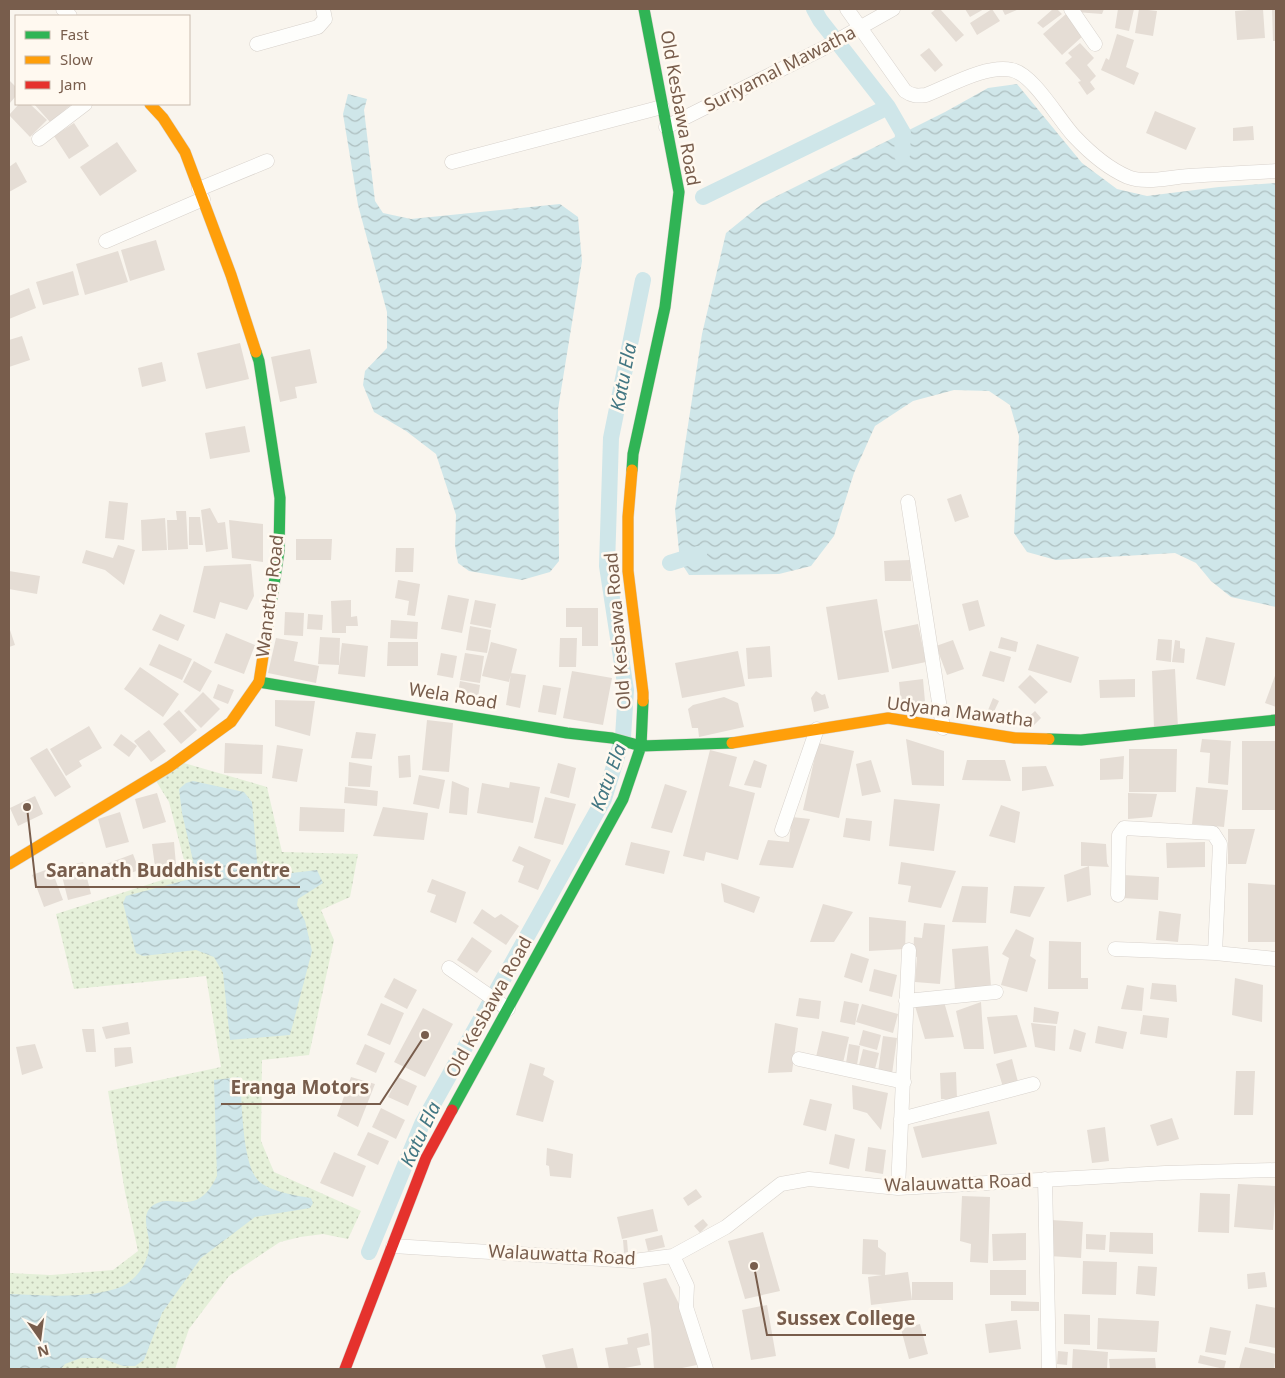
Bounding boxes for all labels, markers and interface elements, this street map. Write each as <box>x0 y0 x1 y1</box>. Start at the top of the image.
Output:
legend <box>15 15 190 105</box>
street label: Suriyamal Mawatha <box>700 20 859 117</box>
text: Fast <box>60 24 89 44</box>
street label: Old Kesbawa Road <box>655 28 706 188</box>
text: Slow <box>60 49 93 69</box>
text: Jam <box>58 74 87 94</box>
water label: Katu Ela <box>604 340 642 413</box>
street label: Wanatha Road <box>250 533 288 659</box>
street label: Old Kesbawa Road <box>598 551 636 711</box>
street label: Wela Road <box>407 676 499 714</box>
street label: Udyana Mawatha <box>885 690 1035 732</box>
water label: Katu Ela <box>584 740 632 814</box>
callout: Saranath Buddhist Centre <box>36 853 300 887</box>
text: Saranath Buddhist Centre <box>46 857 290 883</box>
street label: Old Kesbawa Road <box>439 932 537 1081</box>
callout: Eranga Motors <box>221 1070 380 1104</box>
text: Eranga Motors <box>231 1074 369 1100</box>
water label: Katu Ela <box>394 1097 446 1171</box>
street label: Walauwatta Road <box>884 1167 1032 1197</box>
street label: Walauwatta Road <box>488 1238 636 1270</box>
callout: Sussex College <box>767 1301 926 1335</box>
text: Sussex College <box>777 1305 915 1331</box>
north arrow <box>15 1313 65 1363</box>
text: N <box>35 1341 51 1362</box>

